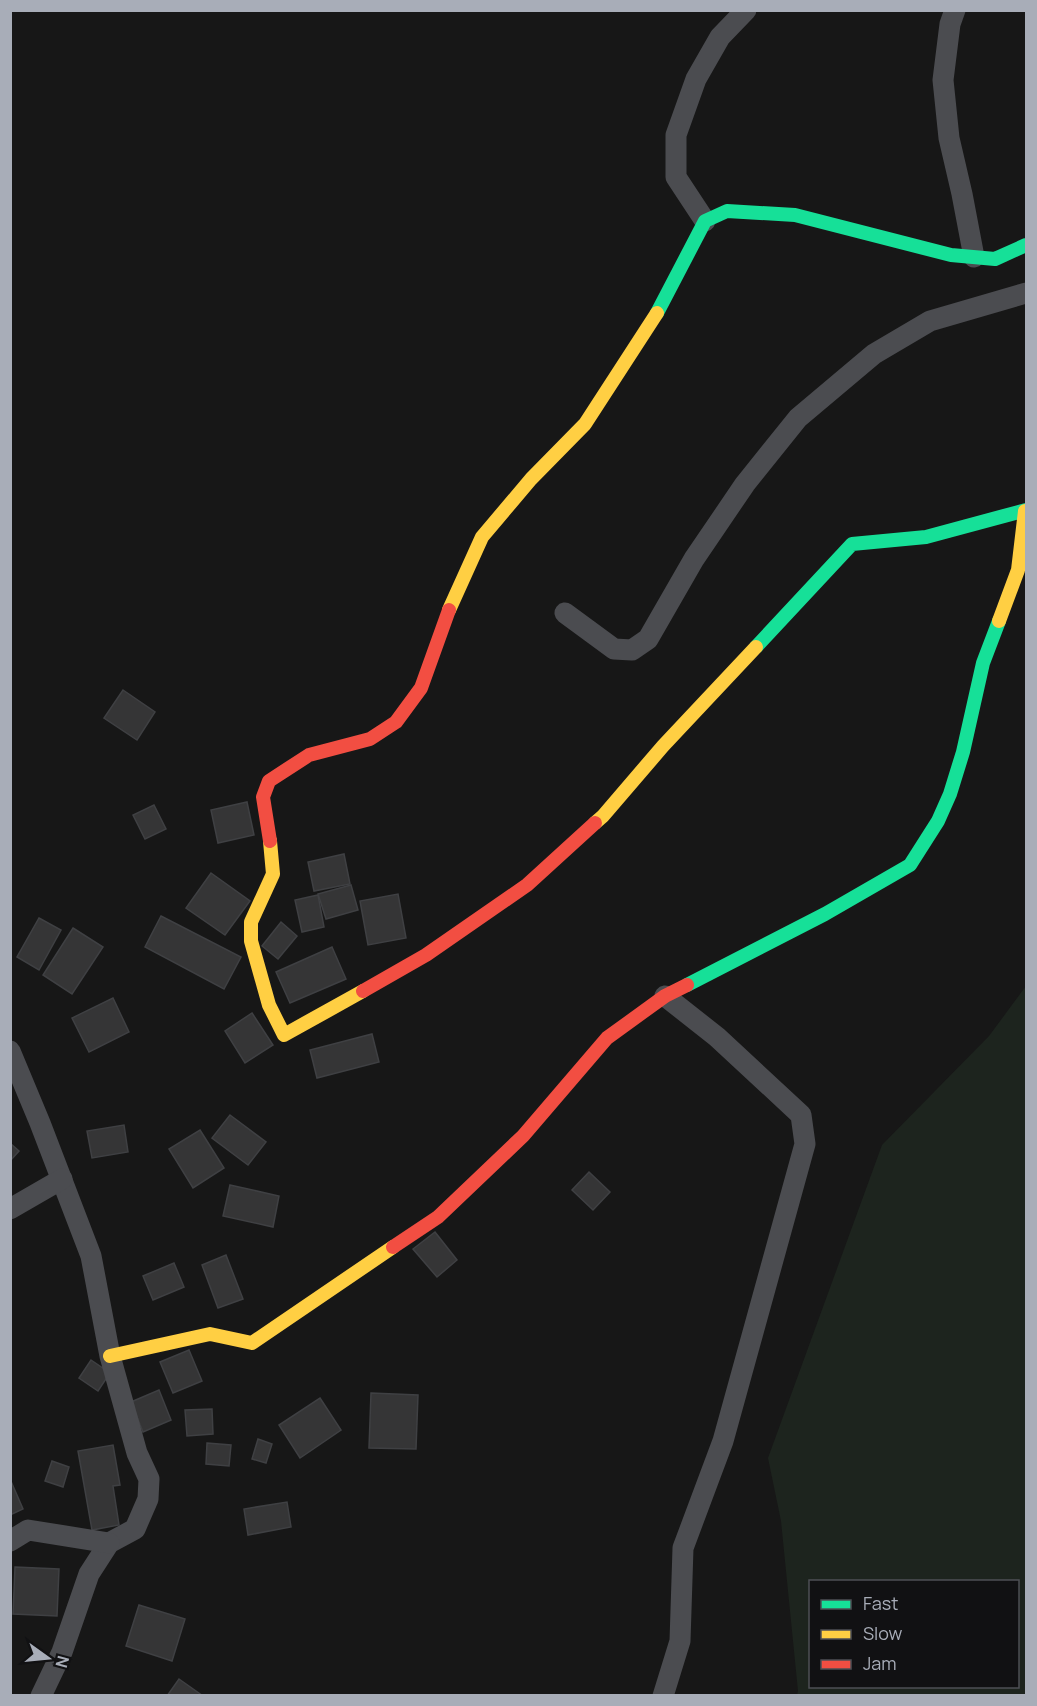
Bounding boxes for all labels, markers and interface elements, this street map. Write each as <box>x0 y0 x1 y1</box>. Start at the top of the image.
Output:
legend <box>809 1580 1019 1688</box>
text: Fast <box>863 1591 898 1615</box>
text: Slow <box>863 1621 903 1645</box>
north arrow <box>18 1628 78 1688</box>
text: Jam <box>863 1651 897 1675</box>
text: N <box>50 1653 75 1670</box>

